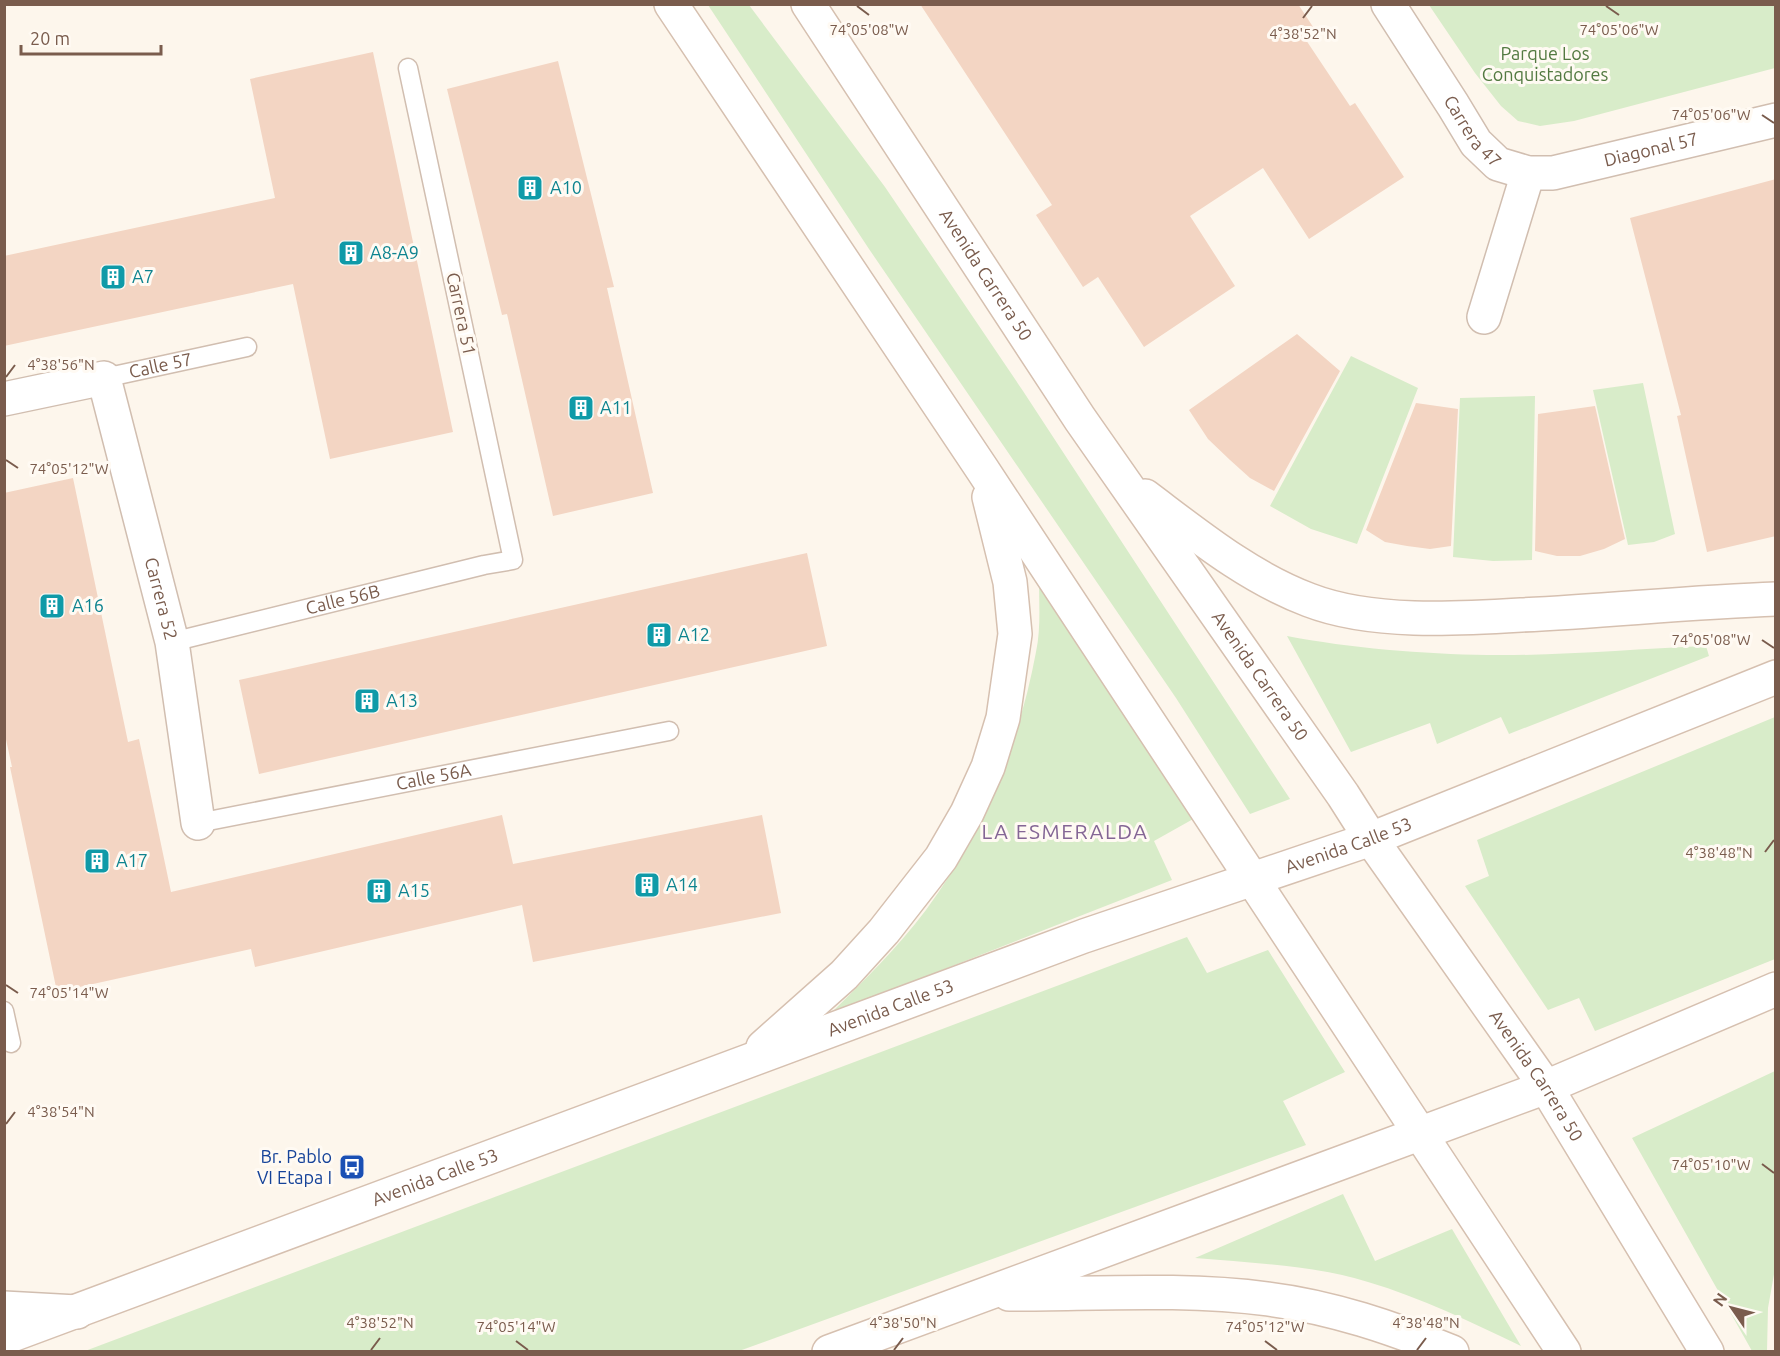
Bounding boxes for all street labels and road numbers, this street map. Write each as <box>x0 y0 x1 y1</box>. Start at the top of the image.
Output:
street label: Carrera 47 <box>1440 91 1506 171</box>
street label: Diagonal 57 <box>1602 128 1700 170</box>
street label: Avenida Carrera 50 <box>936 205 1037 344</box>
street label: Carrera 51 <box>443 270 481 357</box>
street label: Calle 57 <box>127 348 194 381</box>
street label: Carrera 52 <box>142 555 182 642</box>
street label: Calle 56B <box>304 580 382 618</box>
street label: Avenida Carrera 50 <box>1209 607 1313 744</box>
street label: Calle 56A <box>394 759 473 793</box>
street label: Avenida Calle 53 <box>1282 813 1414 876</box>
street label: Avenida Calle 53 <box>824 975 956 1040</box>
street label: Avenida Carrera 50 <box>1486 1006 1588 1145</box>
street label: Avenida Calle 53 <box>369 1144 501 1209</box>

